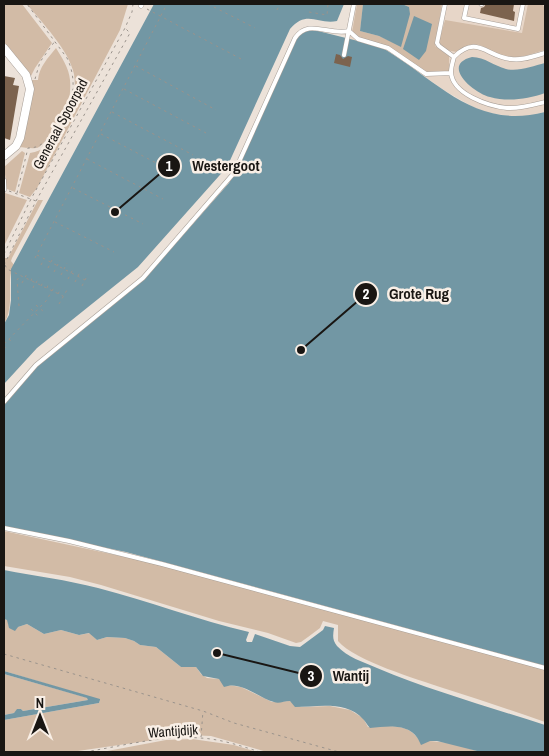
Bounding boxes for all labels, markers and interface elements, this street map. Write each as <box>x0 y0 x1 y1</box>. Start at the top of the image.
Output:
street label: Generaal Spoorpad <box>29 76 91 172</box>
callout: Westergoot <box>157 151 269 181</box>
text: 1 <box>166 155 173 176</box>
text: Westergoot <box>192 155 260 176</box>
callout: Grote Rug <box>354 279 459 309</box>
text: 2 <box>363 283 370 304</box>
text: Grote Rug <box>389 283 450 304</box>
callout: Wantij <box>298 661 380 691</box>
text: 3 <box>308 665 315 686</box>
text: Wantij <box>333 665 369 686</box>
north arrow <box>15 691 65 741</box>
text: N <box>36 694 44 712</box>
street label: Wantijdijk <box>147 720 199 742</box>

